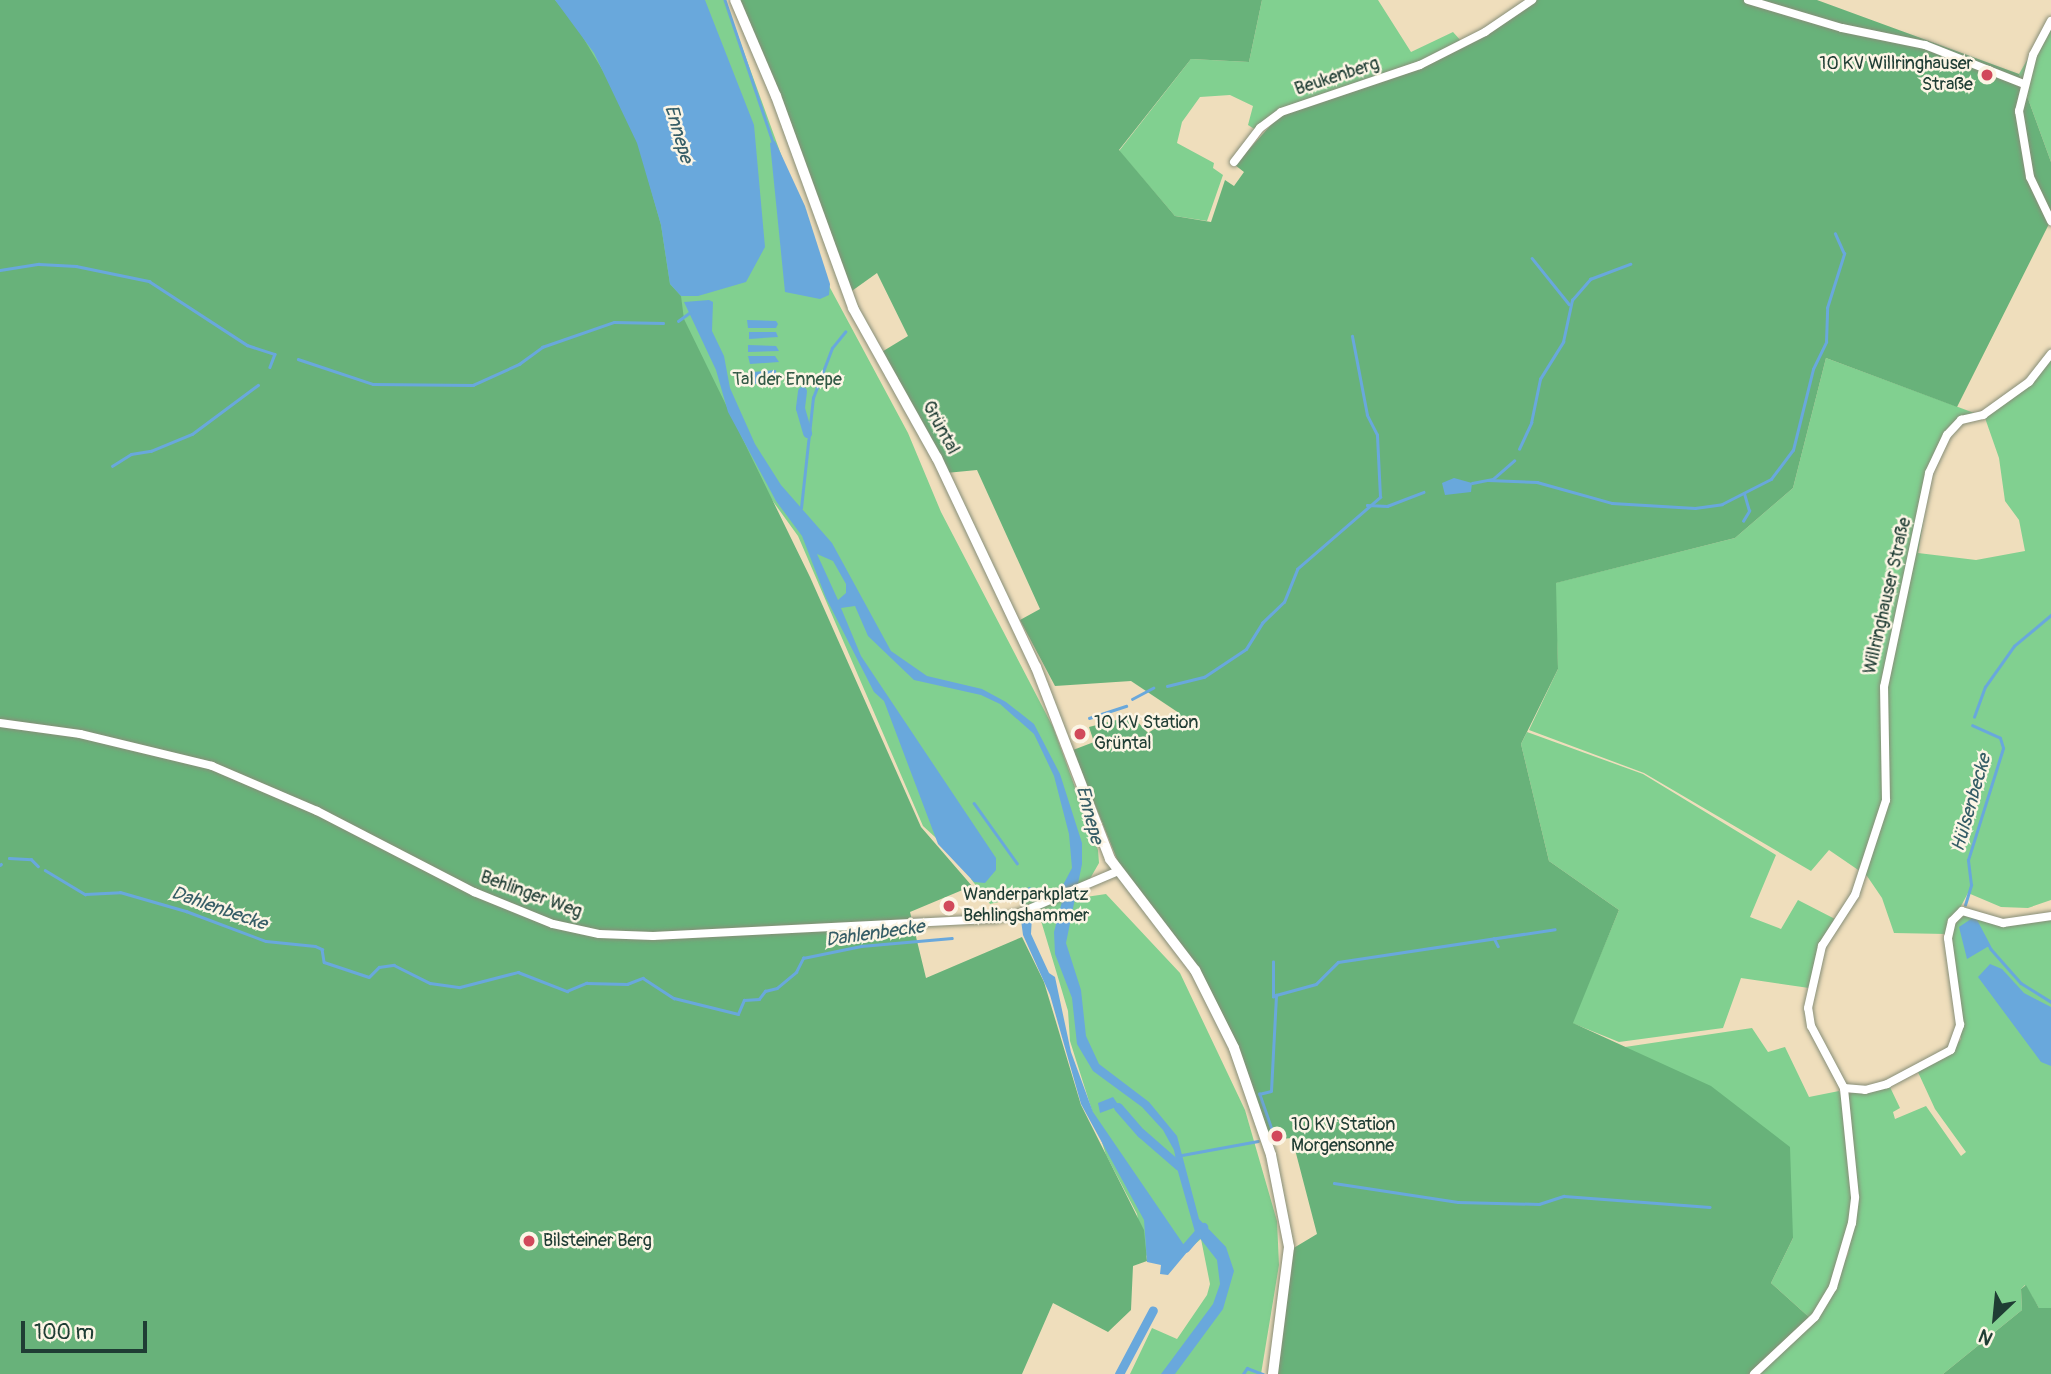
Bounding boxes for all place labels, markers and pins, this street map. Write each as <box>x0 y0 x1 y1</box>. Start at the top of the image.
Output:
place label: 10 KV Willringhauser Straße <box>1819 54 1973 96</box>
marker: 10 KV Willringhauser Straße <box>1979 67 1995 83</box>
place label: 10 KV Station Grüntal <box>1094 713 1198 756</box>
marker: 10 KV Station Grüntal <box>1072 726 1088 742</box>
place label: Wanderparkplatz Behlingshammer <box>963 885 1089 928</box>
marker: Wanderparkplatz Behlingshammer <box>941 898 957 914</box>
place label: 10 KV Station Morgensonne <box>1291 1115 1395 1158</box>
marker: 10 KV Station Morgensonne <box>1269 1128 1285 1144</box>
place label: Bilsteiner Berg <box>543 1230 652 1252</box>
marker: Bilsteiner Berg <box>521 1233 537 1249</box>

